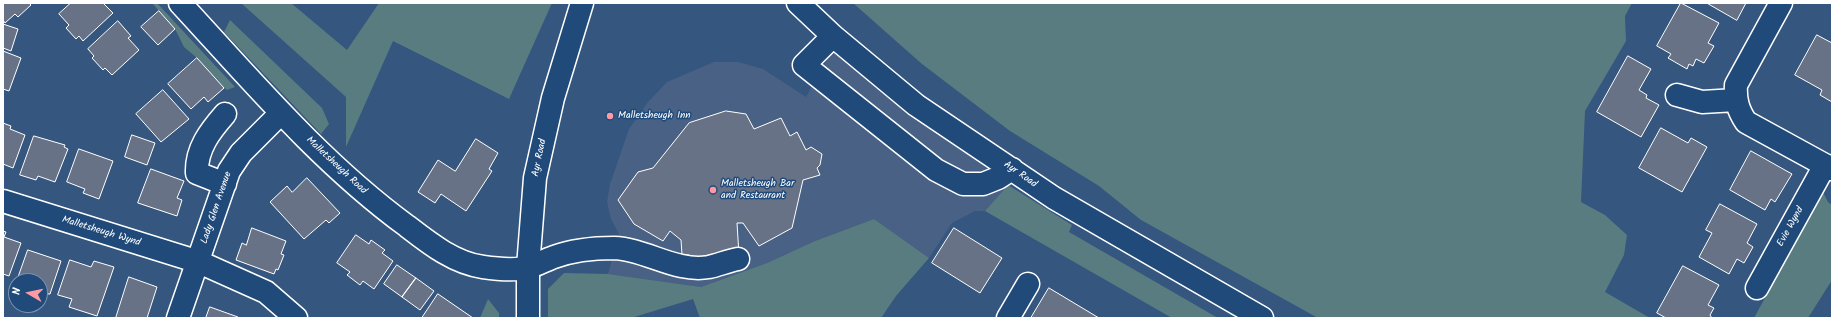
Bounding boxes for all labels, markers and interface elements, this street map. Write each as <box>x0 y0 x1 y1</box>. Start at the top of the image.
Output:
place label: Malletsheugh Inn <box>618 110 691 122</box>
marker: Malletsheugh Inn <box>605 111 615 121</box>
street label: Malletsheugh Road <box>303 135 369 197</box>
street label: Ayr Road <box>530 138 550 178</box>
street label: Ayr Road <box>1001 159 1039 191</box>
street label: Lady Glen Avenue <box>199 170 235 246</box>
place label: Malletsheugh Bar and Restaurant <box>721 178 794 202</box>
marker: Malletsheugh Bar and Restaurant <box>708 185 718 195</box>
street label: Evie Wynd <box>1775 205 1807 249</box>
street label: Malletsheugh Wynd <box>60 214 142 250</box>
north arrow <box>8 273 48 313</box>
text: N <box>8 286 27 296</box>

